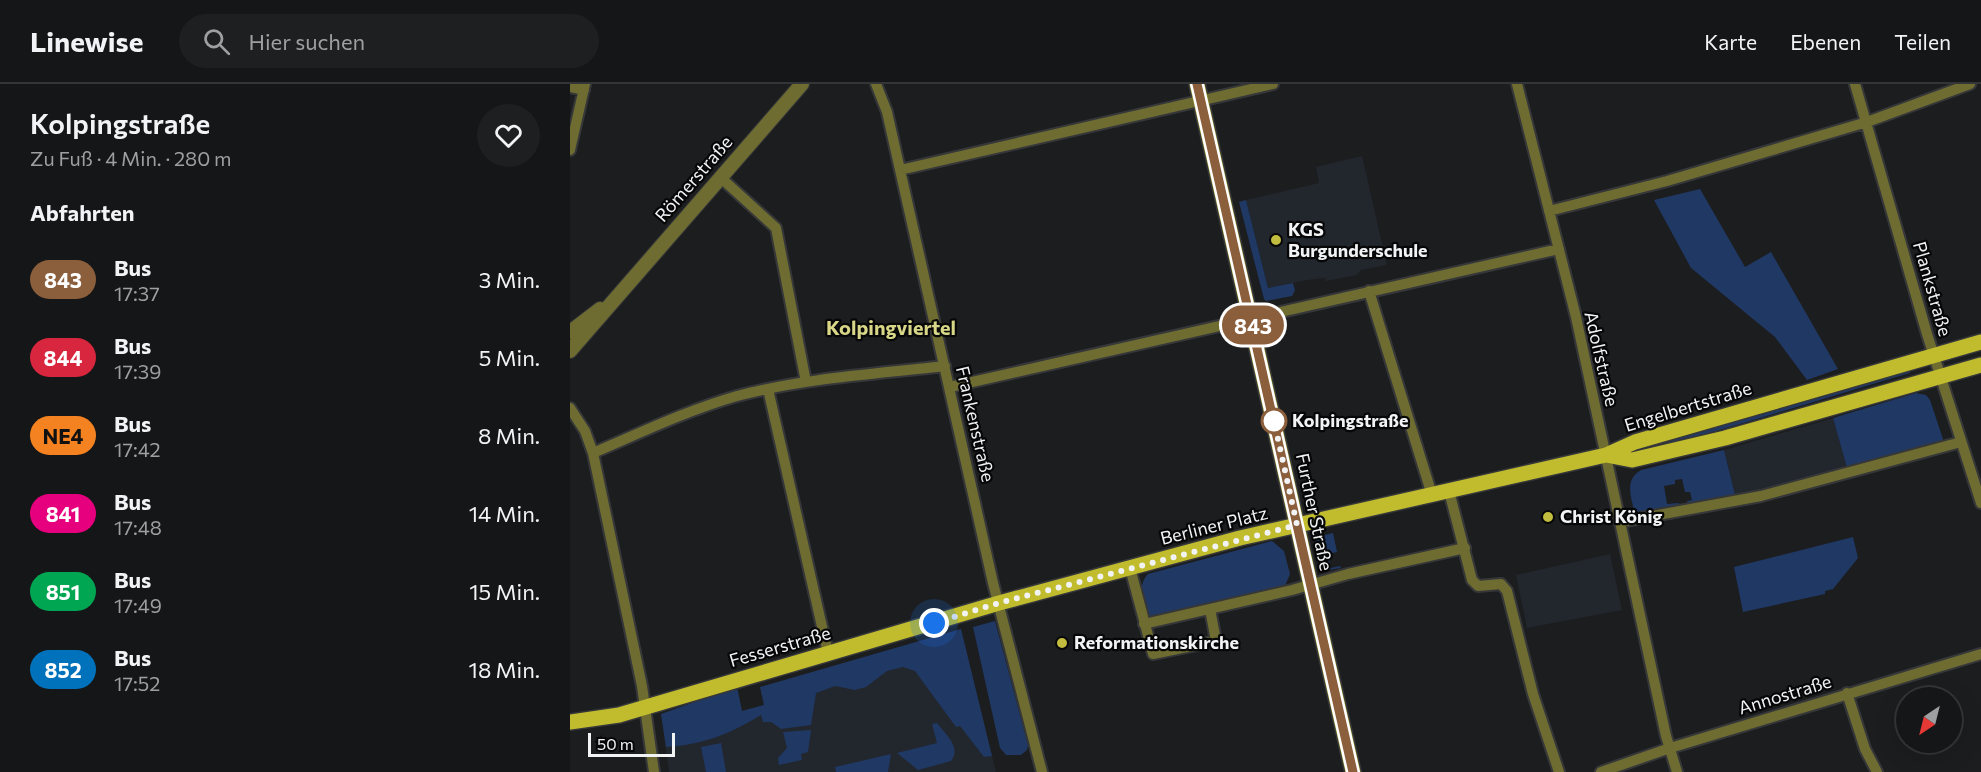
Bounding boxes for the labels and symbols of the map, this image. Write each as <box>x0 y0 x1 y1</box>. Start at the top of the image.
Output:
street label: Römerstraße <box>650 131 737 226</box>
place label: KGS Burgunderschule <box>1288 218 1428 261</box>
marker: KGS Burgunderschule <box>1269 233 1283 247</box>
street label: Plankstraße <box>1909 239 1957 339</box>
line badge: 843 <box>1218 306 1288 344</box>
street label: Adolfstraße <box>1580 309 1624 408</box>
district label: Kolpingviertel <box>826 315 956 339</box>
street label: Frankenstraße <box>952 364 1000 484</box>
street label: Engelbertstraße <box>1622 376 1754 436</box>
marker: Kolpingstraße <box>1261 408 1287 434</box>
place label: Kolpingstraße <box>1292 409 1409 431</box>
street label: Further Straße <box>1292 451 1338 573</box>
street label: Berliner Platz <box>1158 501 1270 549</box>
place label: Christ König <box>1560 505 1662 527</box>
marker: Christ König <box>1541 510 1555 524</box>
your location <box>919 608 949 638</box>
street label: Fesserstraße <box>726 621 833 671</box>
place label: Reformationskirche <box>1074 631 1239 653</box>
marker: Reformationskirche <box>1055 636 1069 650</box>
street label: Annostraße <box>1736 669 1834 719</box>
north arrow <box>1896 687 1962 753</box>
scale bar <box>588 730 675 758</box>

